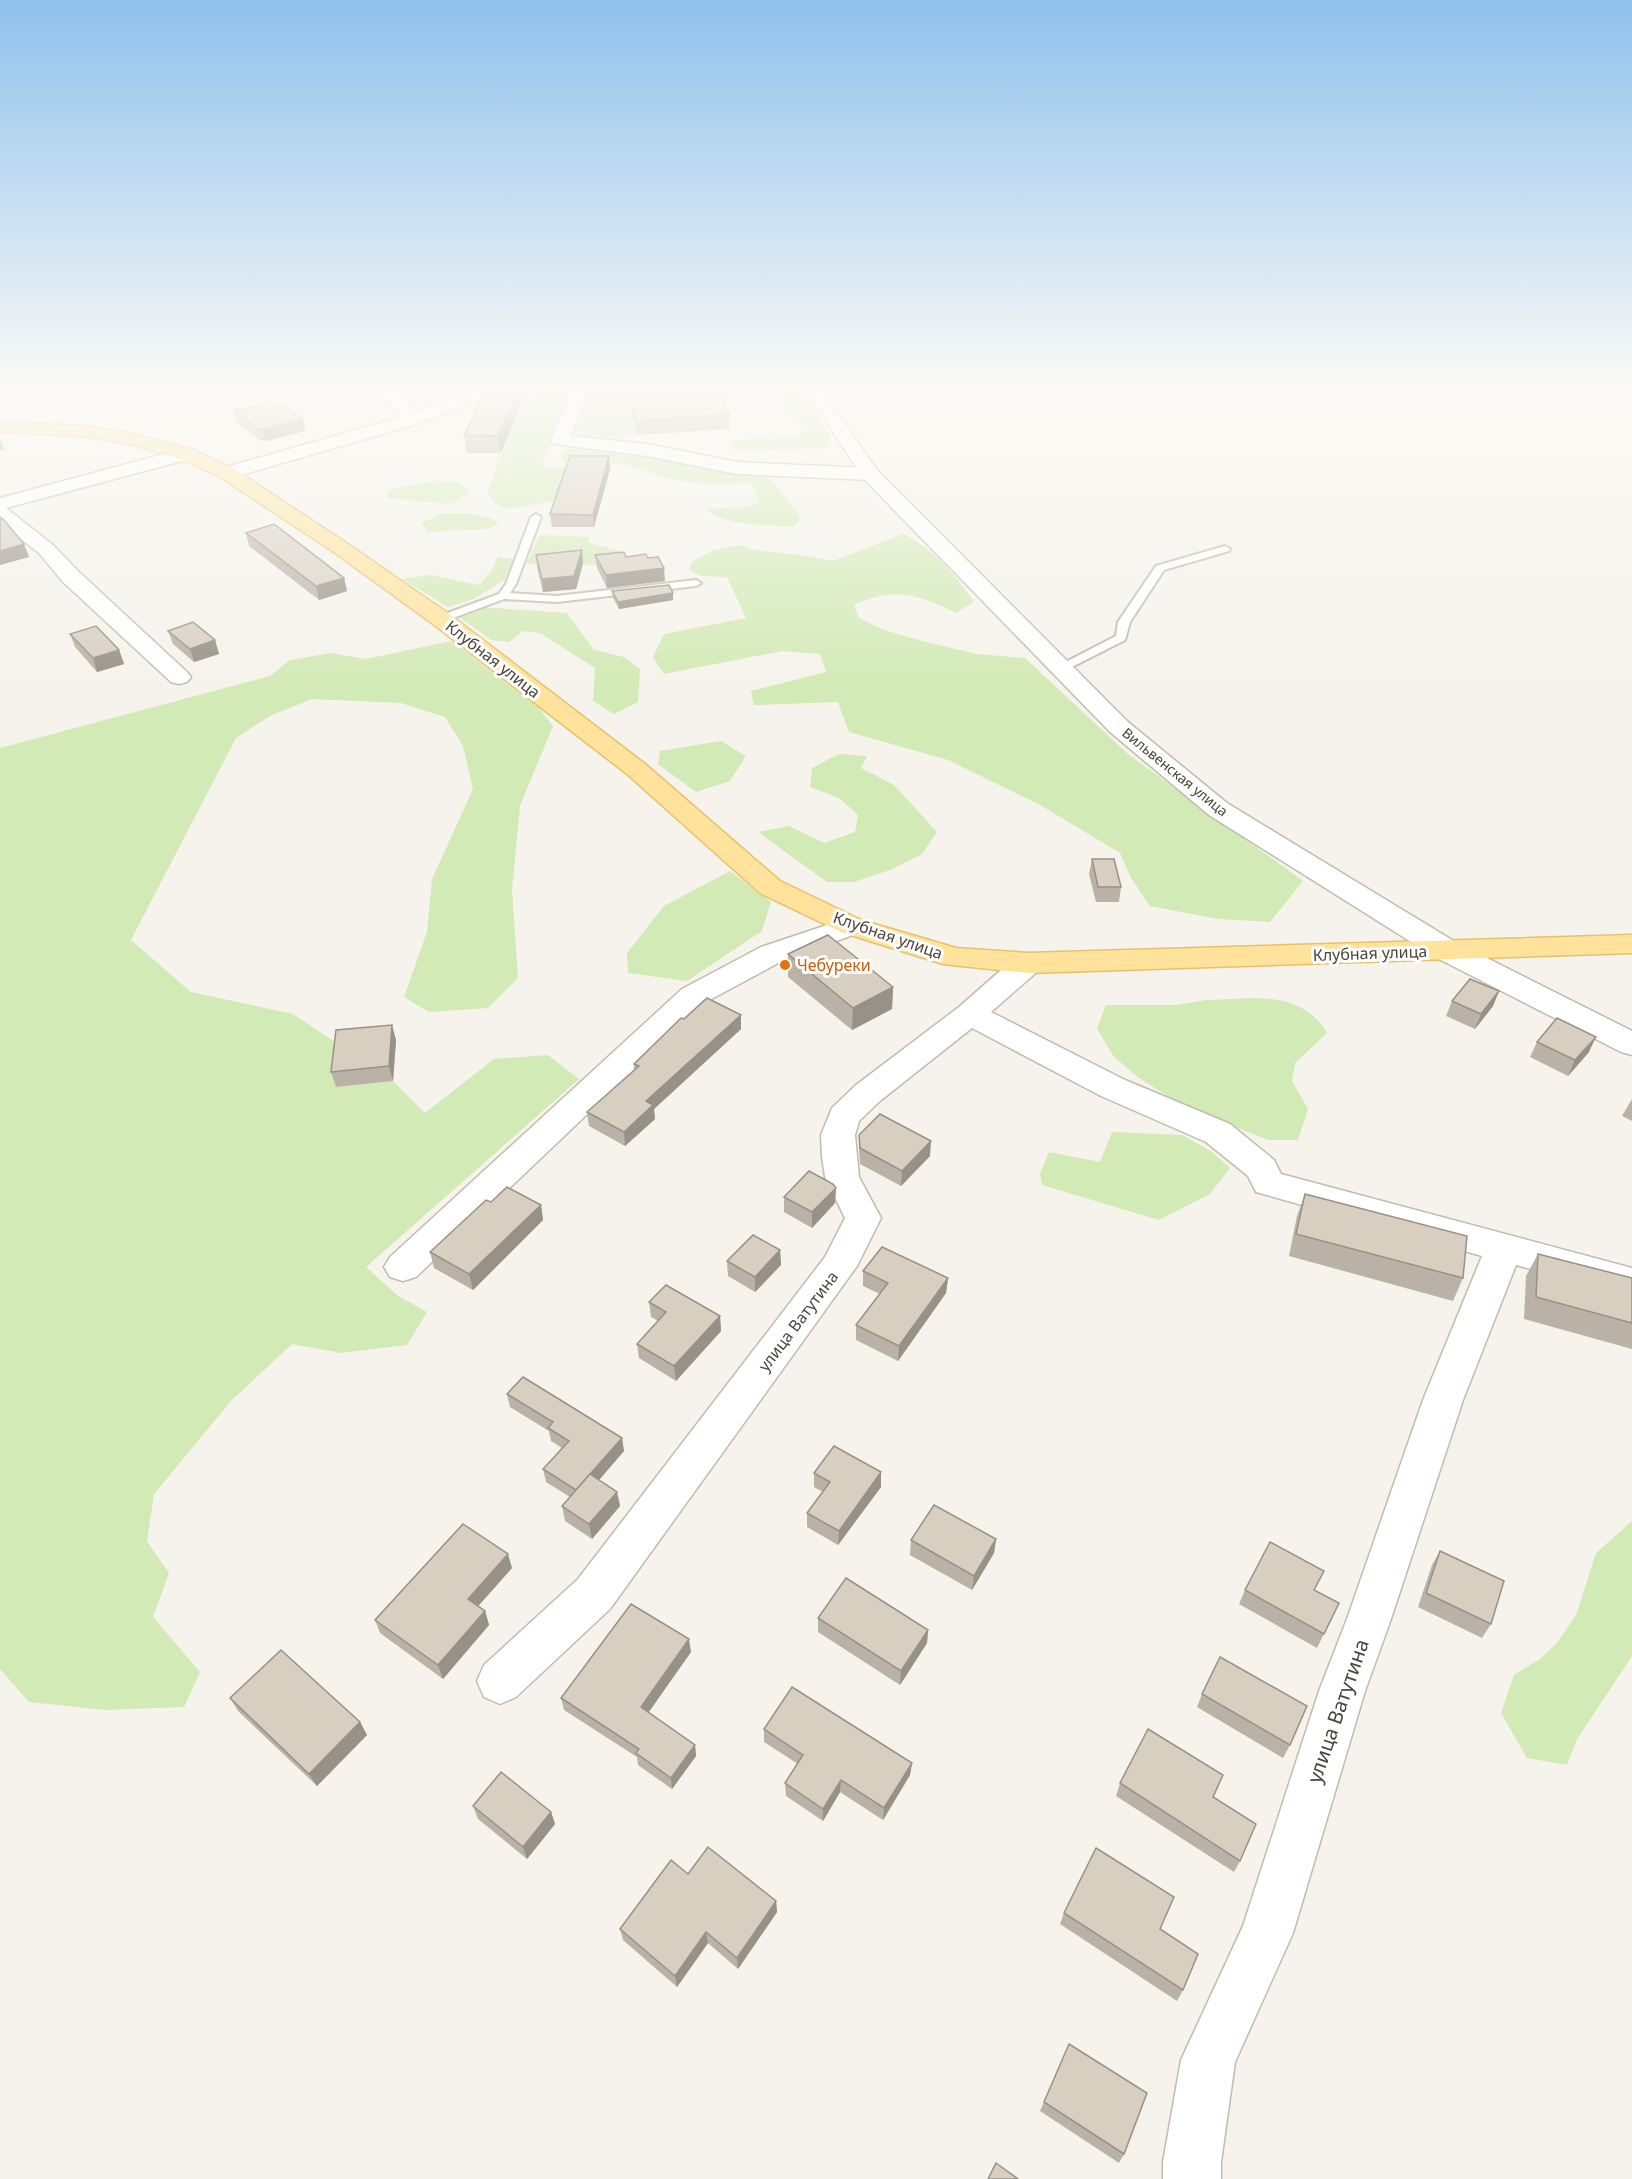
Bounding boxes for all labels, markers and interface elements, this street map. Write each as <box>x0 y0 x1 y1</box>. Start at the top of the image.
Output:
street label: Клубная улица <box>441 615 545 703</box>
street label: Вильвенская улица <box>1118 723 1232 820</box>
street label: Клубная улица <box>830 906 946 964</box>
street label: Клубная улица <box>1312 940 1428 966</box>
place label: Чебуреки <box>797 954 871 976</box>
marker: Чебуреки <box>778 958 792 972</box>
street label: улица Ватутина <box>753 1266 843 1376</box>
street label: улица Ватутина <box>1300 1635 1375 1786</box>

